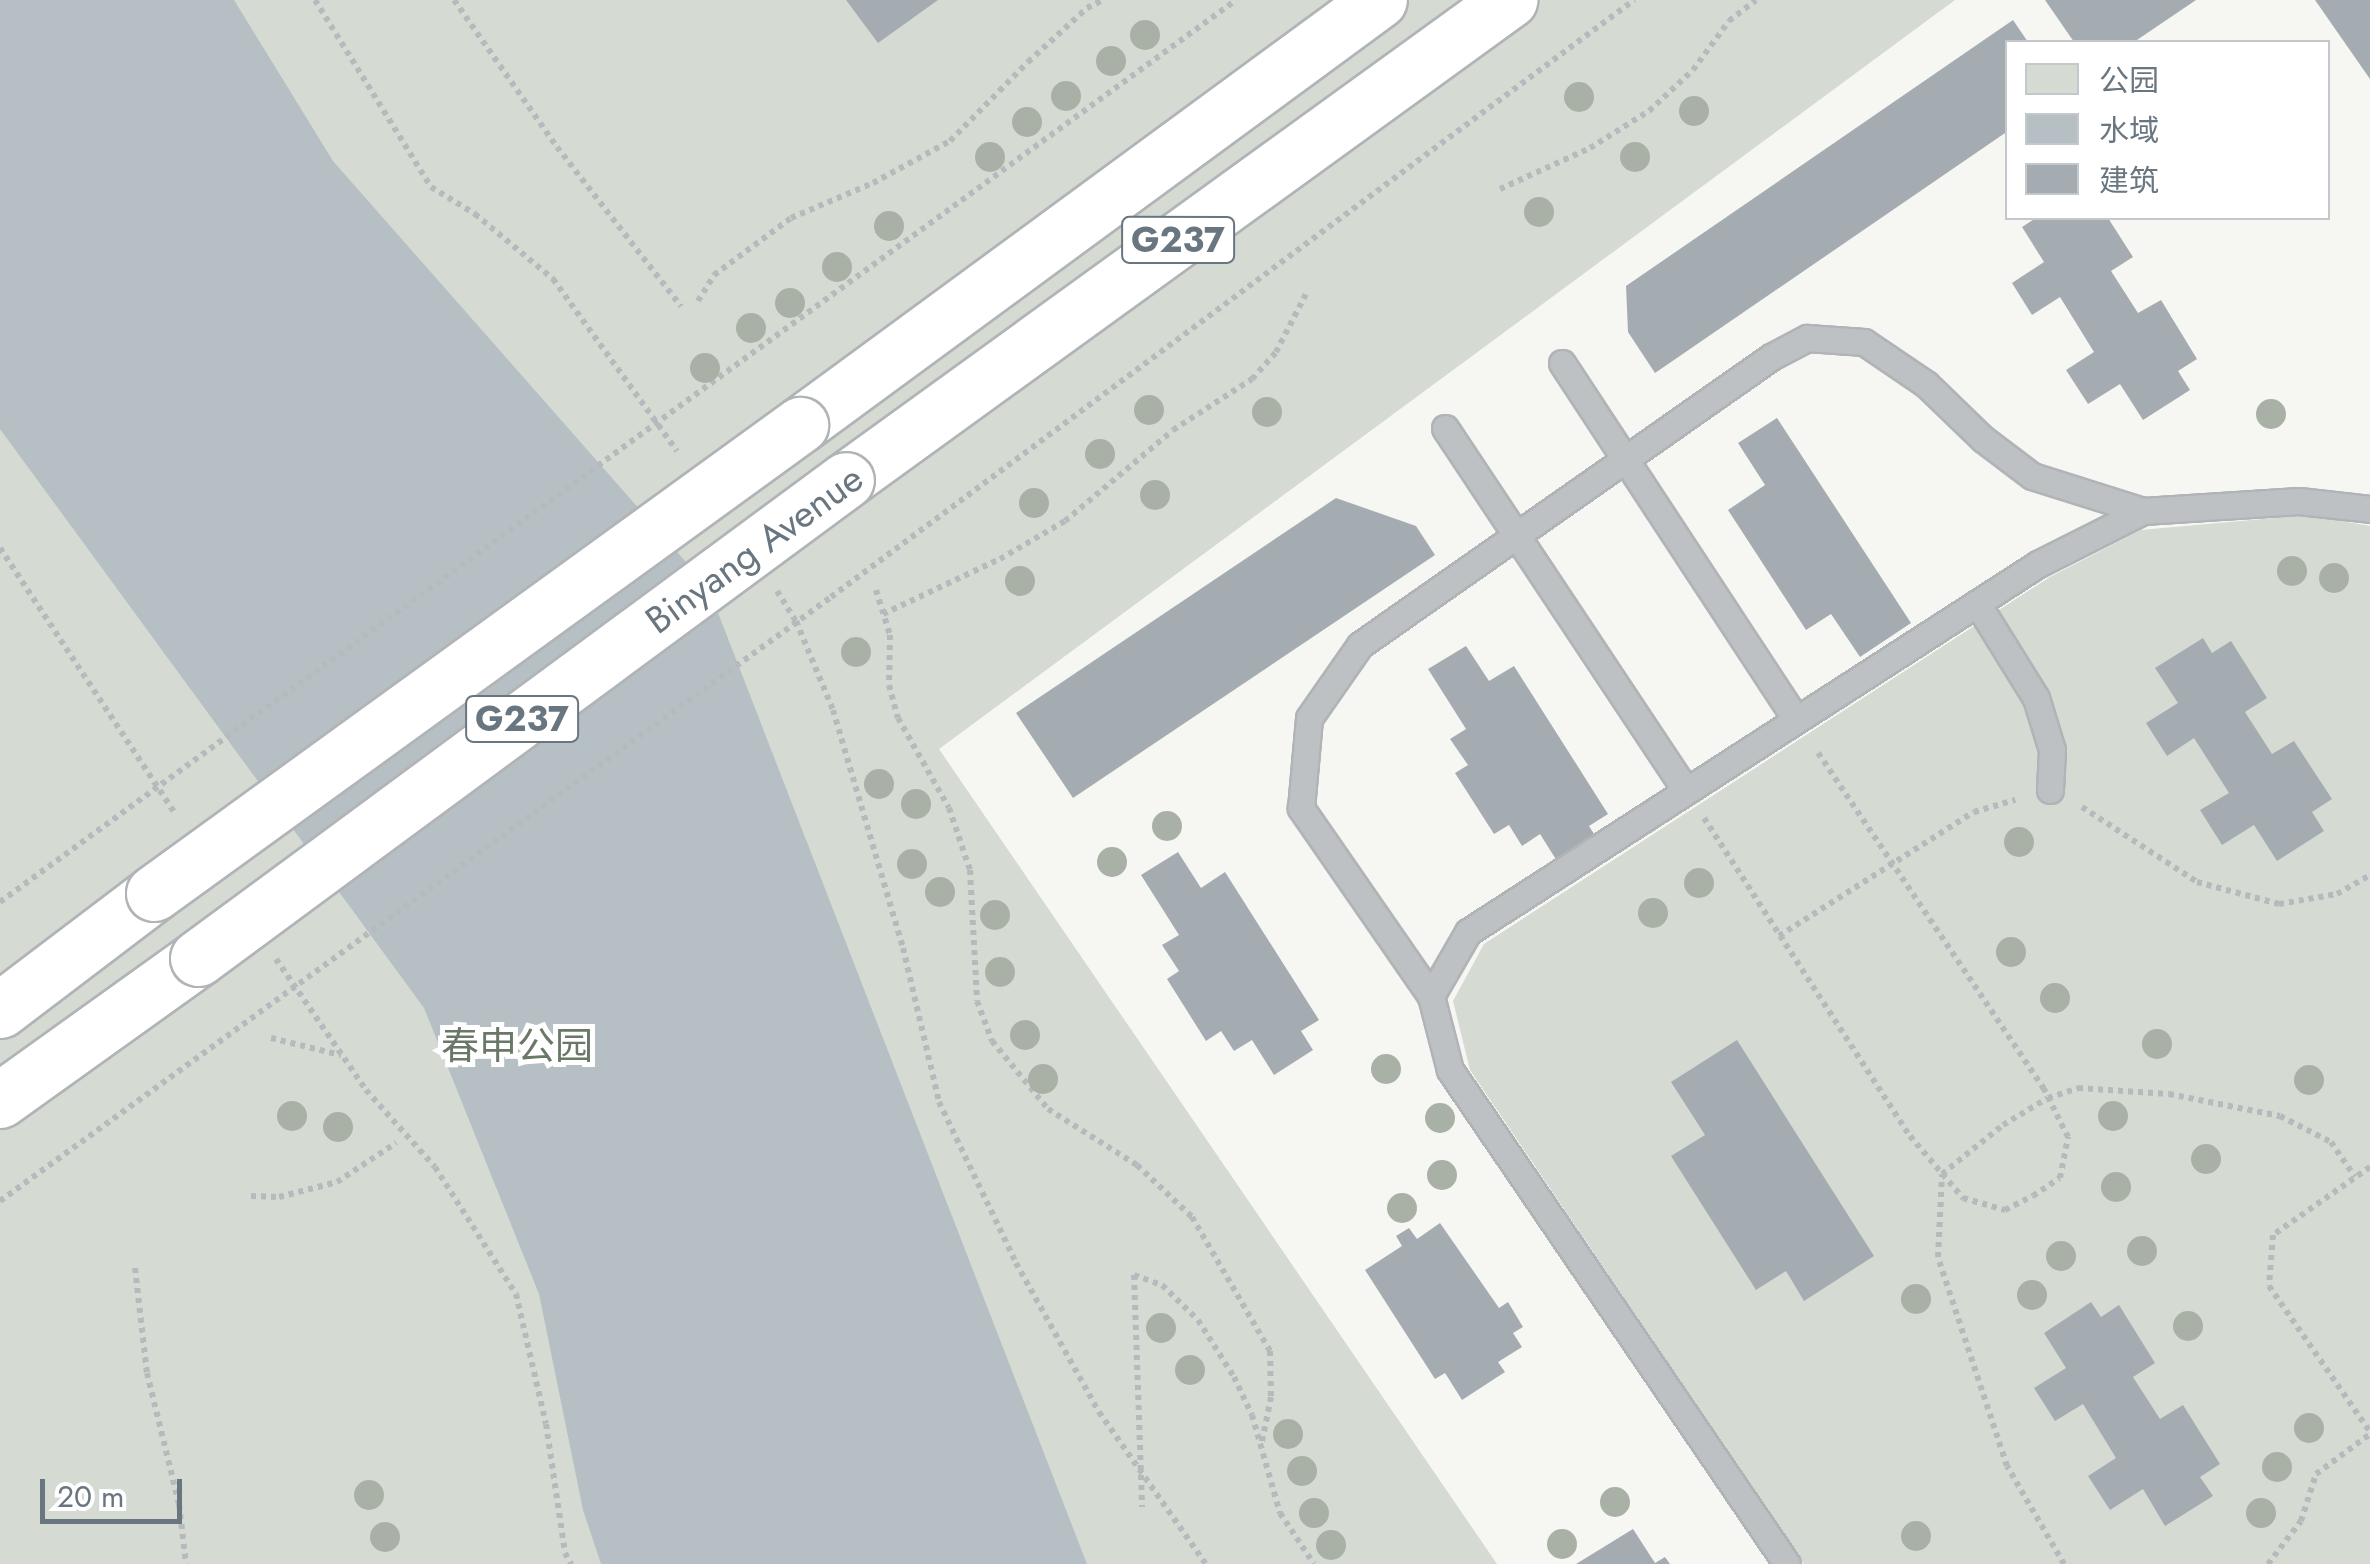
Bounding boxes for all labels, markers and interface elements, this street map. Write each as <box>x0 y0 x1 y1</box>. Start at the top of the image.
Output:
legend <box>2005 40 2330 220</box>
text: 公园 <box>2099 59 2159 102</box>
text: 水域 <box>2099 109 2159 152</box>
text: 建筑 <box>2099 159 2159 202</box>
road number: G237 <box>1120 210 1236 270</box>
street label: Binyang Avenue <box>637 455 871 643</box>
road number: G237 <box>464 689 580 749</box>
park label: 春申公园 <box>441 1023 593 1069</box>
scale bar <box>45 1459 188 1521</box>
text: 20 m <box>57 1475 124 1518</box>

